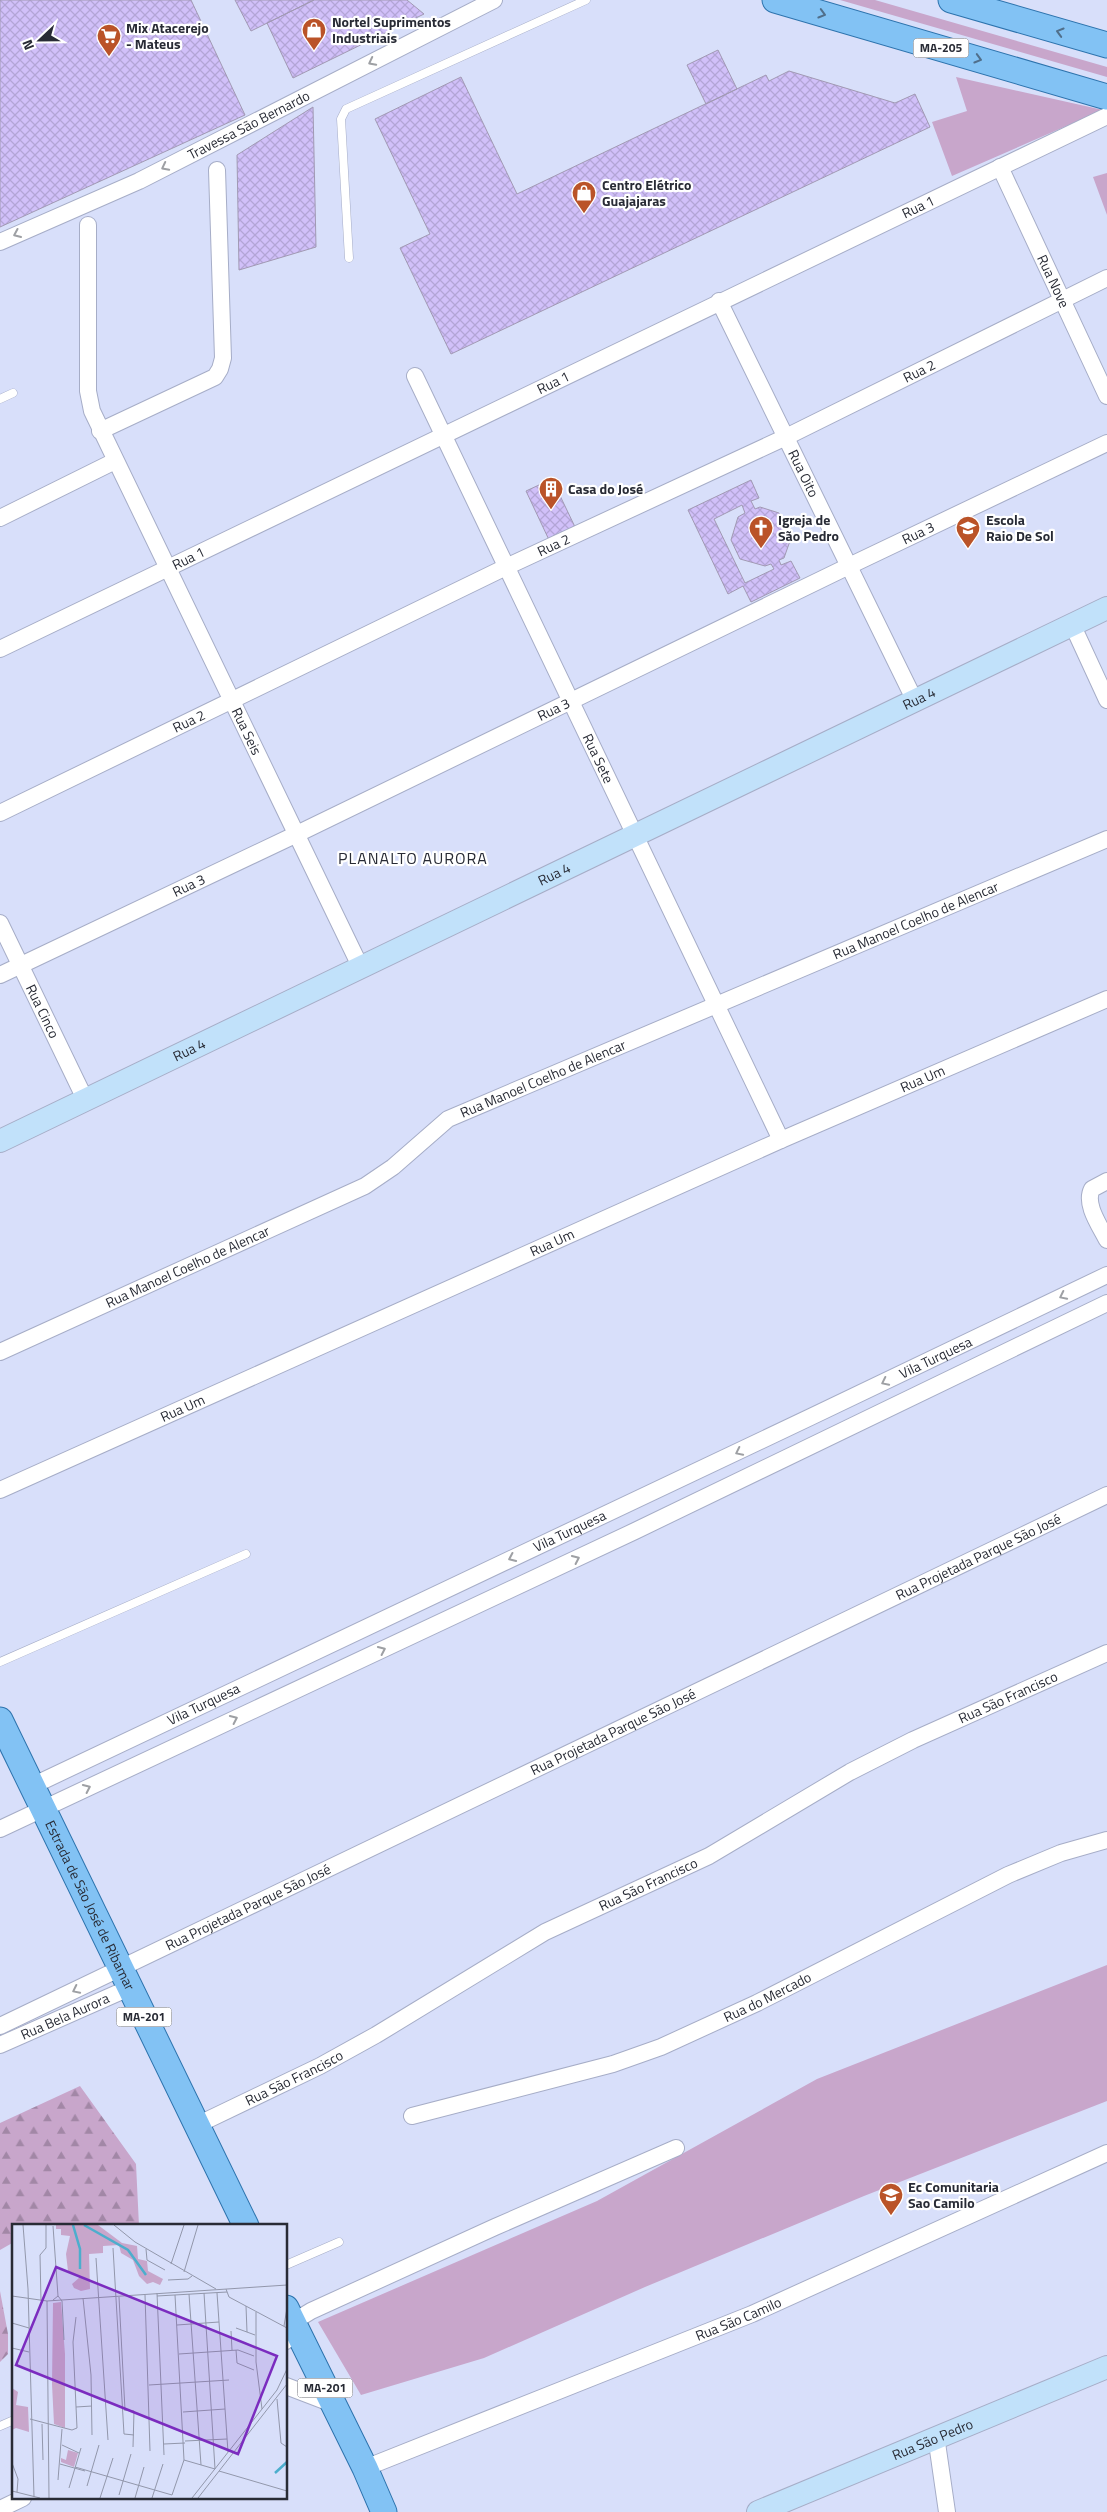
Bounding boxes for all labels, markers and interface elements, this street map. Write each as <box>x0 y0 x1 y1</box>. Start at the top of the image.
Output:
one-way arrow <box>818 8 826 18</box>
place label: Nortel Suprimentos Industriais <box>332 11 451 48</box>
north arrow <box>15 15 65 65</box>
place label: Mix Atacerejo - Mateus <box>126 17 209 54</box>
shop icon: Nortel Suprimentos Industriais <box>301 17 327 51</box>
supermarket icon: Mix Atacerejo - Mateus <box>96 23 122 57</box>
one-way arrow <box>1057 27 1065 37</box>
text: N <box>16 37 39 53</box>
road number: MA-205 <box>914 38 968 58</box>
one-way arrow <box>974 54 982 64</box>
one-way arrow <box>369 56 378 66</box>
street label: Travessa São Bernardo <box>184 85 313 164</box>
one-way arrow <box>162 161 171 171</box>
place label: Centro Elétrico Guajajaras <box>602 174 691 211</box>
shop icon: Centro Elétrico Guajajaras <box>571 180 597 214</box>
street label: Rua 1 <box>898 190 938 223</box>
one-way arrow <box>13 228 22 239</box>
street label: Rua Nove <box>1032 251 1075 311</box>
street label: Rua 2 <box>899 354 939 388</box>
street label: Rua 1 <box>533 365 573 399</box>
street label: Rua Oito <box>783 446 825 501</box>
building icon: Casa do José <box>538 476 564 510</box>
place label: Casa do José <box>568 478 643 499</box>
place label: Igreja de São Pedro <box>778 509 839 546</box>
place label: Escola Raio De Sol <box>986 509 1054 546</box>
church icon: Igreja de São Pedro <box>748 515 774 549</box>
school or university icon: Escola Raio De Sol <box>955 515 981 549</box>
street label: Rua 3 <box>898 516 938 549</box>
street label: Rua 2 <box>533 528 573 561</box>
street label: Rua 1 <box>168 541 208 575</box>
street label: Rua 4 <box>899 681 939 715</box>
street label: Rua 3 <box>533 692 573 726</box>
street label: Rua 2 <box>169 704 209 738</box>
street label: Rua Seis <box>227 704 268 758</box>
street label: Rua Sete <box>578 730 620 787</box>
district label: PLANALTO AURORA <box>338 846 488 870</box>
street label: Rua 4 <box>534 857 574 891</box>
street label: Rua 3 <box>169 868 208 902</box>
street label: Rua Manoel Coelho de Alencar <box>829 875 1002 964</box>
street label: Rua Cinco <box>21 980 65 1042</box>
street label: Rua 4 <box>169 1033 209 1066</box>
street label: Rua Manoel Coelho de Alencar <box>457 1034 629 1123</box>
street label: Rua Um <box>897 1059 948 1097</box>
street label: Rua Manoel Coelho de Alencar <box>102 1220 273 1313</box>
street label: Rua Um <box>526 1223 578 1261</box>
one-way arrow <box>1059 1290 1068 1300</box>
street label: Vila Turquesa <box>895 1331 975 1383</box>
one-way arrow <box>881 1376 890 1386</box>
street label: Rua Um <box>157 1389 208 1427</box>
one-way arrow <box>735 1446 744 1456</box>
street label: Vila Turquesa <box>530 1504 609 1557</box>
street label: Rua Projetada Parque São José <box>892 1508 1064 1605</box>
one-way arrow <box>508 1552 517 1563</box>
one-way arrow <box>571 1554 580 1565</box>
one-way arrow <box>376 1646 385 1656</box>
street label: Rua São Francisco <box>955 1665 1061 1728</box>
street label: Vila Turquesa <box>163 1677 243 1730</box>
street label: Rua Projetada Parque São José <box>527 1683 699 1780</box>
one-way arrow <box>229 1715 238 1725</box>
one-way arrow <box>82 1783 91 1794</box>
street label: Estrada de São José de Ribamar <box>40 1817 141 1994</box>
street label: Rua São Francisco <box>595 1852 701 1916</box>
street label: Rua Projetada Parque São José <box>162 1858 334 1955</box>
street label: Rua do Mercado <box>720 1966 815 2027</box>
one-way arrow <box>72 1984 81 1994</box>
street label: Rua Bela Aurora <box>17 1987 112 2045</box>
road number: MA-201 <box>116 2008 172 2026</box>
street label: Rua São Francisco <box>241 2044 347 2110</box>
place label: Ec Comunitaria Sao Camilo <box>908 2176 999 2213</box>
school or university icon: Ec Comunitaria Sao Camilo <box>878 2182 904 2216</box>
inset map <box>12 2224 288 2500</box>
street label: Rua São Camilo <box>692 2291 784 2346</box>
road number: MA-201 <box>298 2378 352 2398</box>
street label: Rua São Pedro <box>889 2413 976 2465</box>

